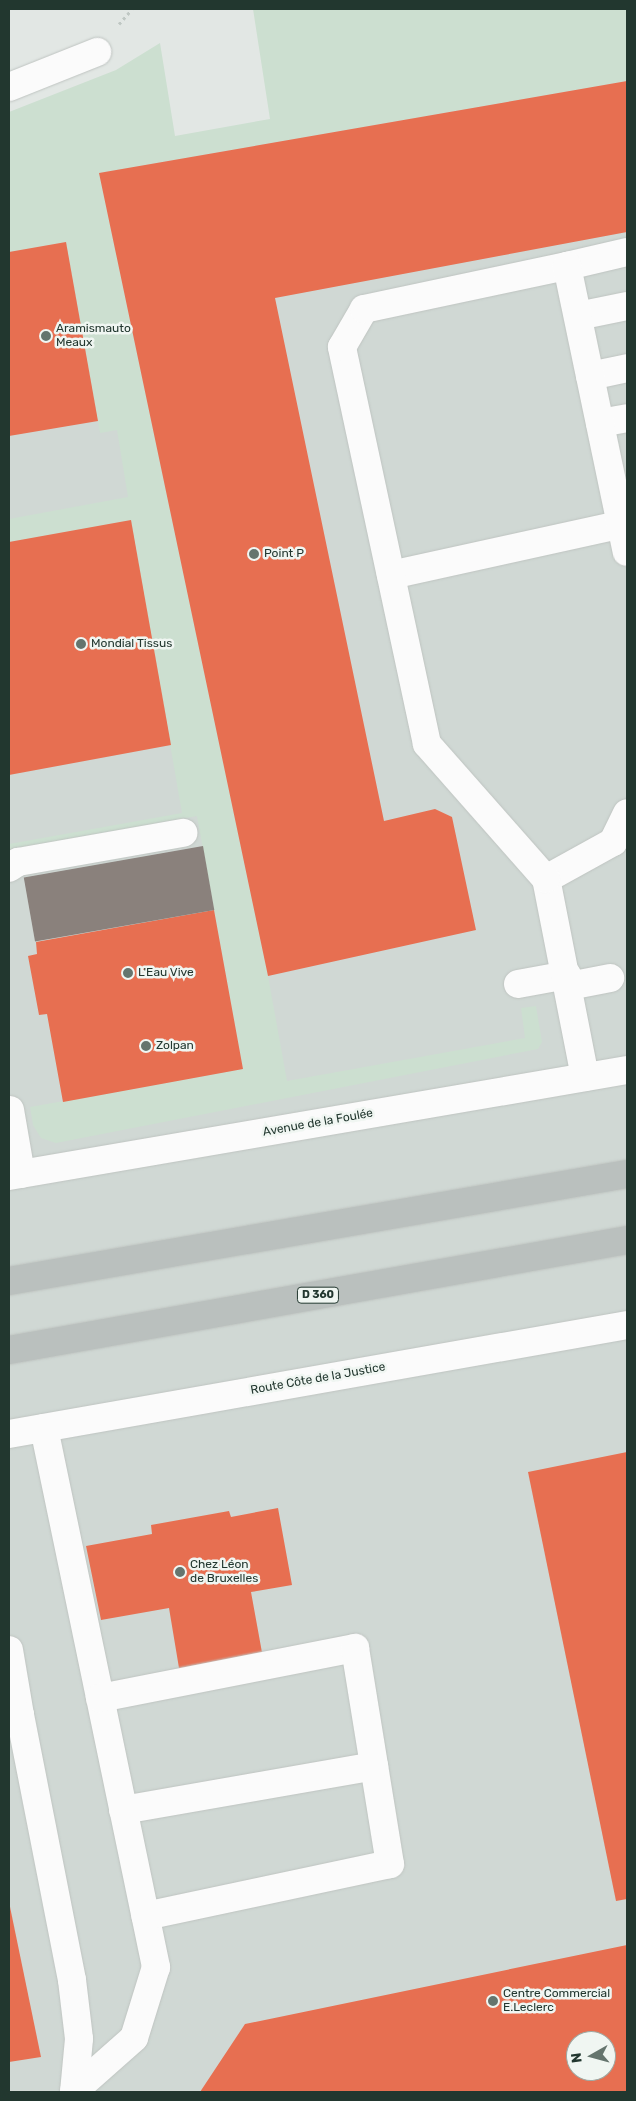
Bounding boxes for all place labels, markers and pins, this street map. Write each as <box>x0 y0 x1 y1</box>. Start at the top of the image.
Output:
place label: Aramismauto Meaux <box>56 322 131 350</box>
marker: Aramismauto Meaux <box>40 330 52 342</box>
place label: Point P <box>264 547 304 561</box>
marker: Point P <box>248 548 260 560</box>
place label: Mondial Tissus <box>91 637 173 651</box>
marker: Mondial Tissus <box>75 638 87 650</box>
place label: L'Eau Vive <box>138 966 194 980</box>
marker: L'Eau Vive <box>122 967 134 979</box>
place label: Zolpan <box>156 1039 194 1053</box>
marker: Zolpan <box>140 1040 152 1052</box>
place label: Chez Léon de Bruxelles <box>190 1558 258 1586</box>
marker: Chez Léon de Bruxelles <box>174 1566 186 1578</box>
place label: Centre Commercial E.Leclerc <box>503 1987 610 2015</box>
marker: Centre Commercial E.Leclerc <box>487 1995 499 2007</box>

